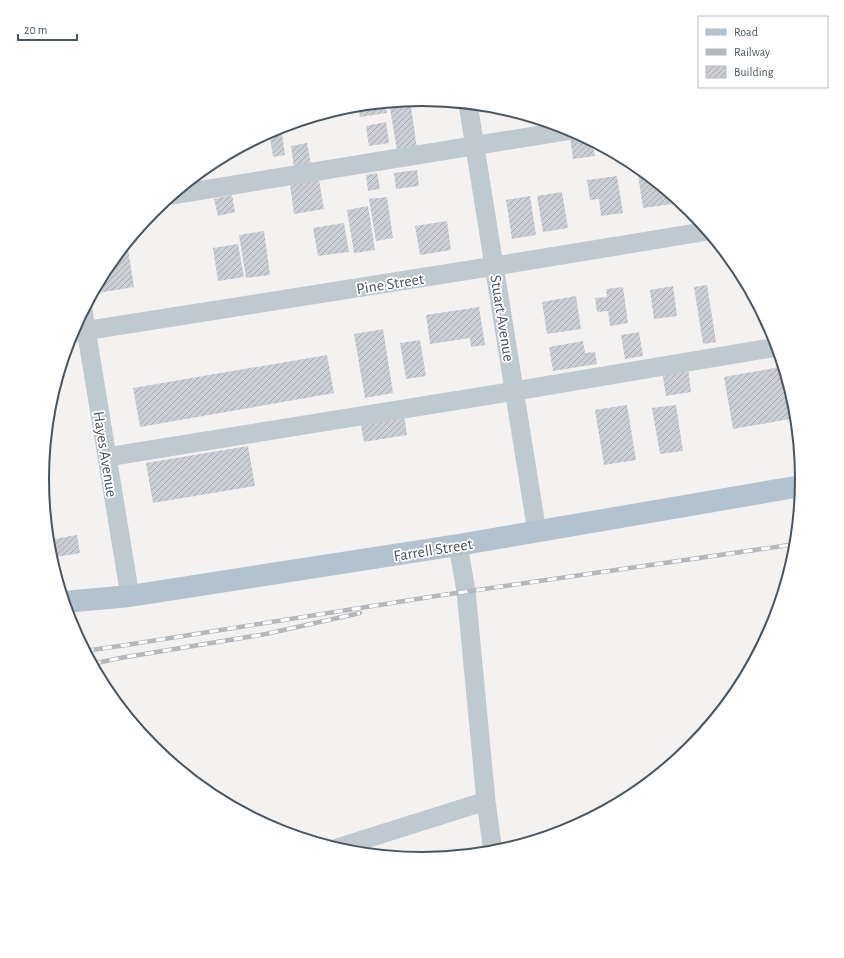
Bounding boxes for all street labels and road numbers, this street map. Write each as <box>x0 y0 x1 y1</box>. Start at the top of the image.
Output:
street label: Pine Street <box>355 271 425 297</box>
street label: Stuart Avenue <box>487 274 517 363</box>
street label: Hayes Avenue <box>89 410 120 499</box>
street label: Farrell Street <box>393 536 474 564</box>

